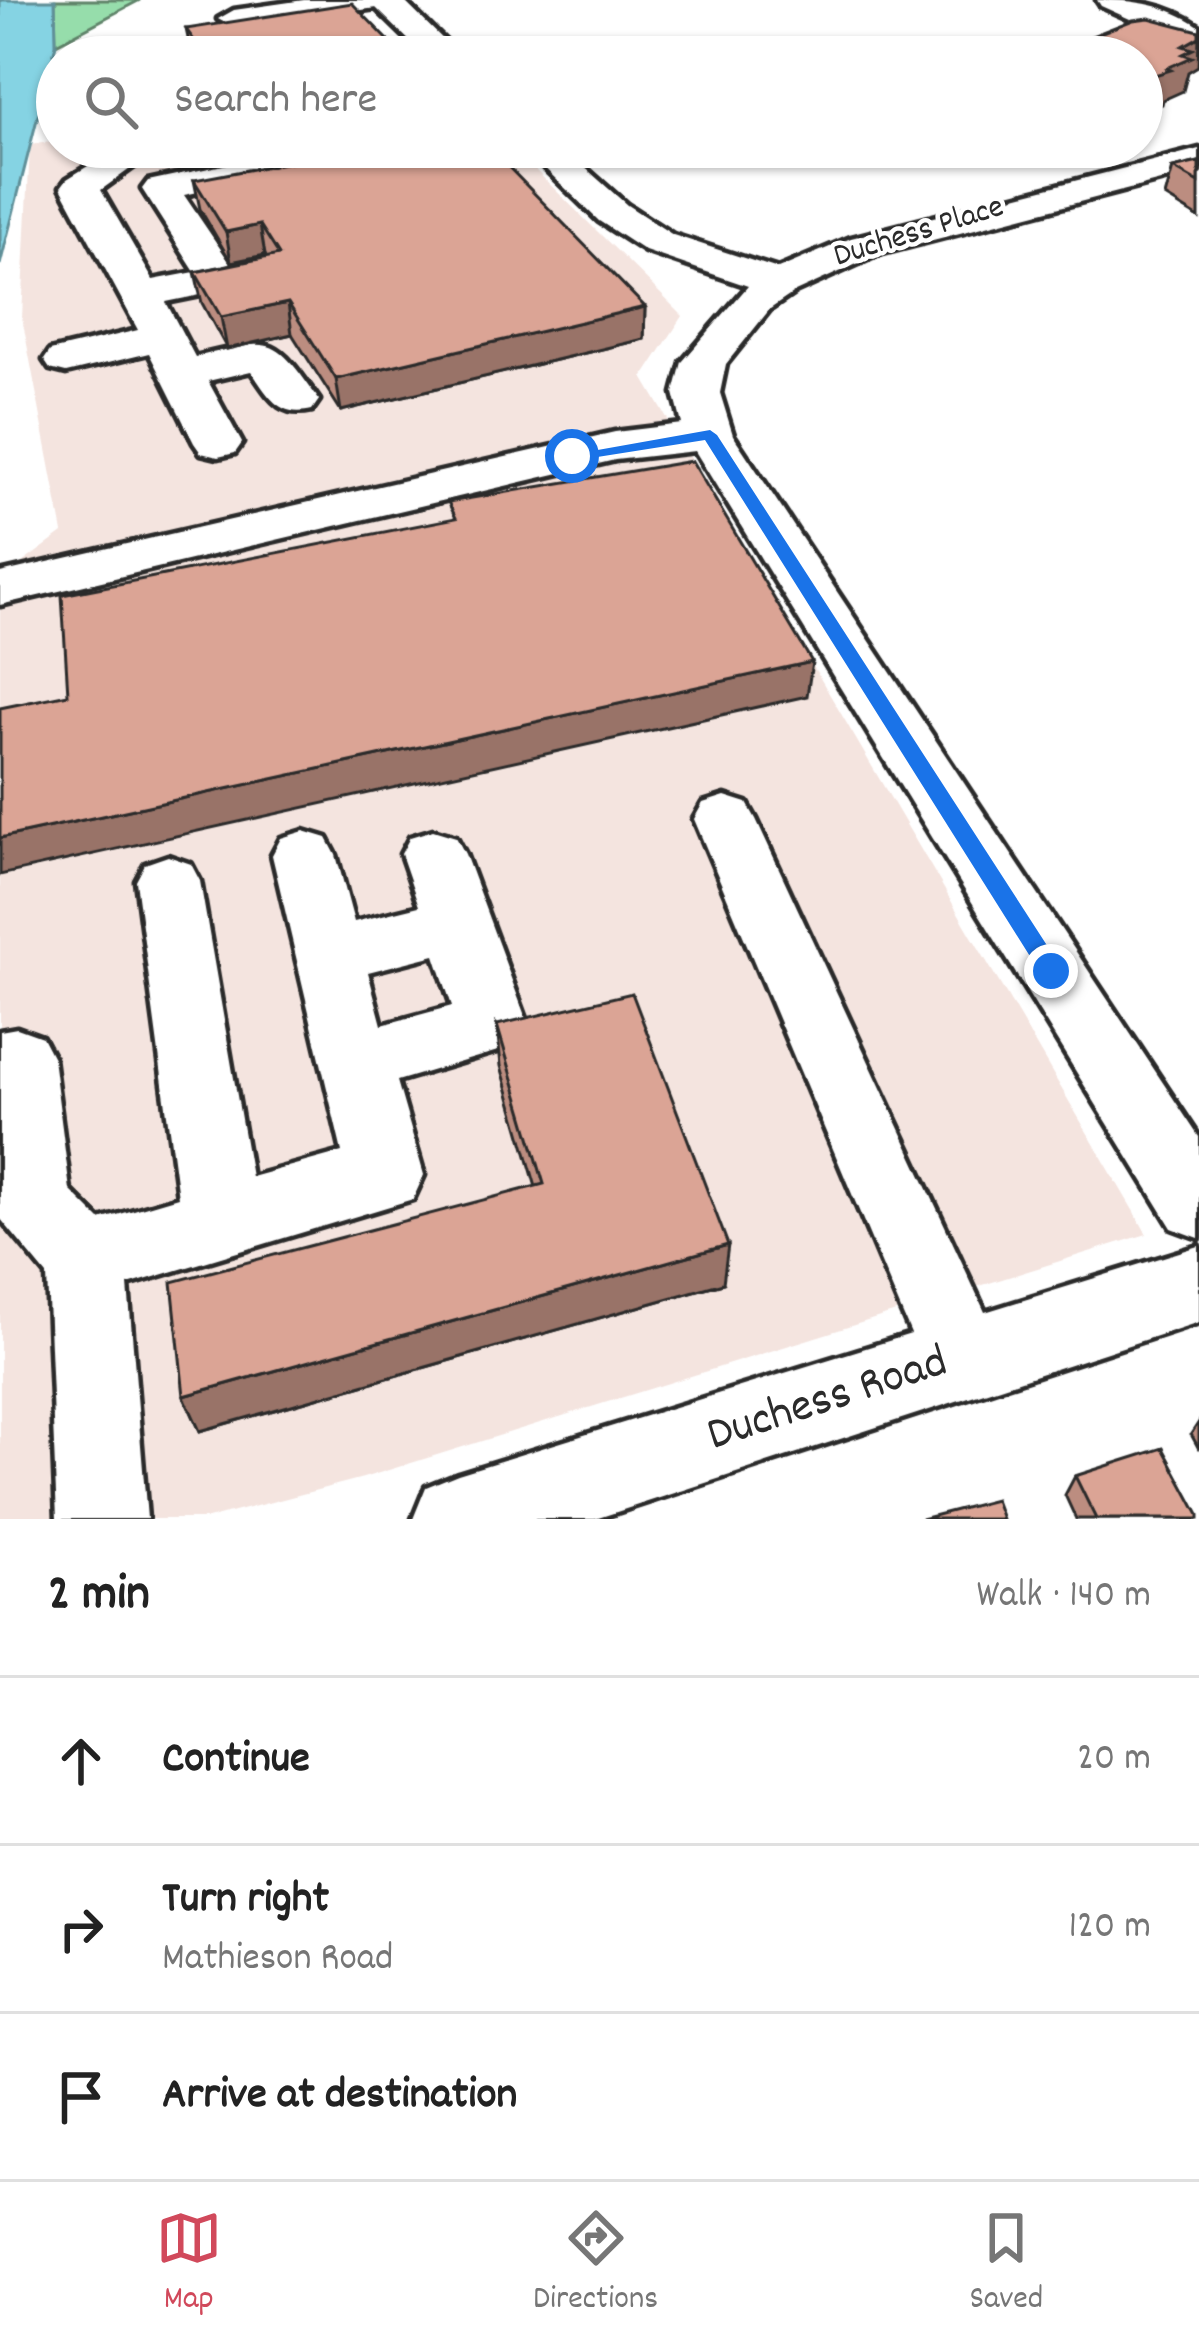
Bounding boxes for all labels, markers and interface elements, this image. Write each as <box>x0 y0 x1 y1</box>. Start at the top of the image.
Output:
search box <box>36 36 1163 168</box>
icon: search <box>78 69 144 135</box>
text: Search here <box>174 70 377 134</box>
street label: Duchess Place <box>828 185 1010 281</box>
route start <box>545 429 599 483</box>
route end <box>1024 944 1078 998</box>
street label: Duchess Road <box>699 1330 957 1472</box>
text: 2 min <box>48 1561 150 1633</box>
text: Walk · 140 m <box>977 1570 1151 1625</box>
icon: ahead <box>48 1728 114 1794</box>
text: Continue <box>162 1729 310 1793</box>
text: 20 m <box>1077 1733 1151 1788</box>
text: Turn right <box>162 1869 329 1933</box>
icon: right <box>48 1896 114 1962</box>
text: 120 m <box>1068 1901 1151 1956</box>
text: Mathieson Road <box>162 1933 393 1988</box>
icon: arrive <box>48 2064 114 2130</box>
text: Arrive at destination <box>162 2065 517 2129</box>
tab: Map <box>156 2205 222 2324</box>
tab: Directions <box>533 2205 658 2324</box>
tab: Saved <box>970 2205 1043 2324</box>

